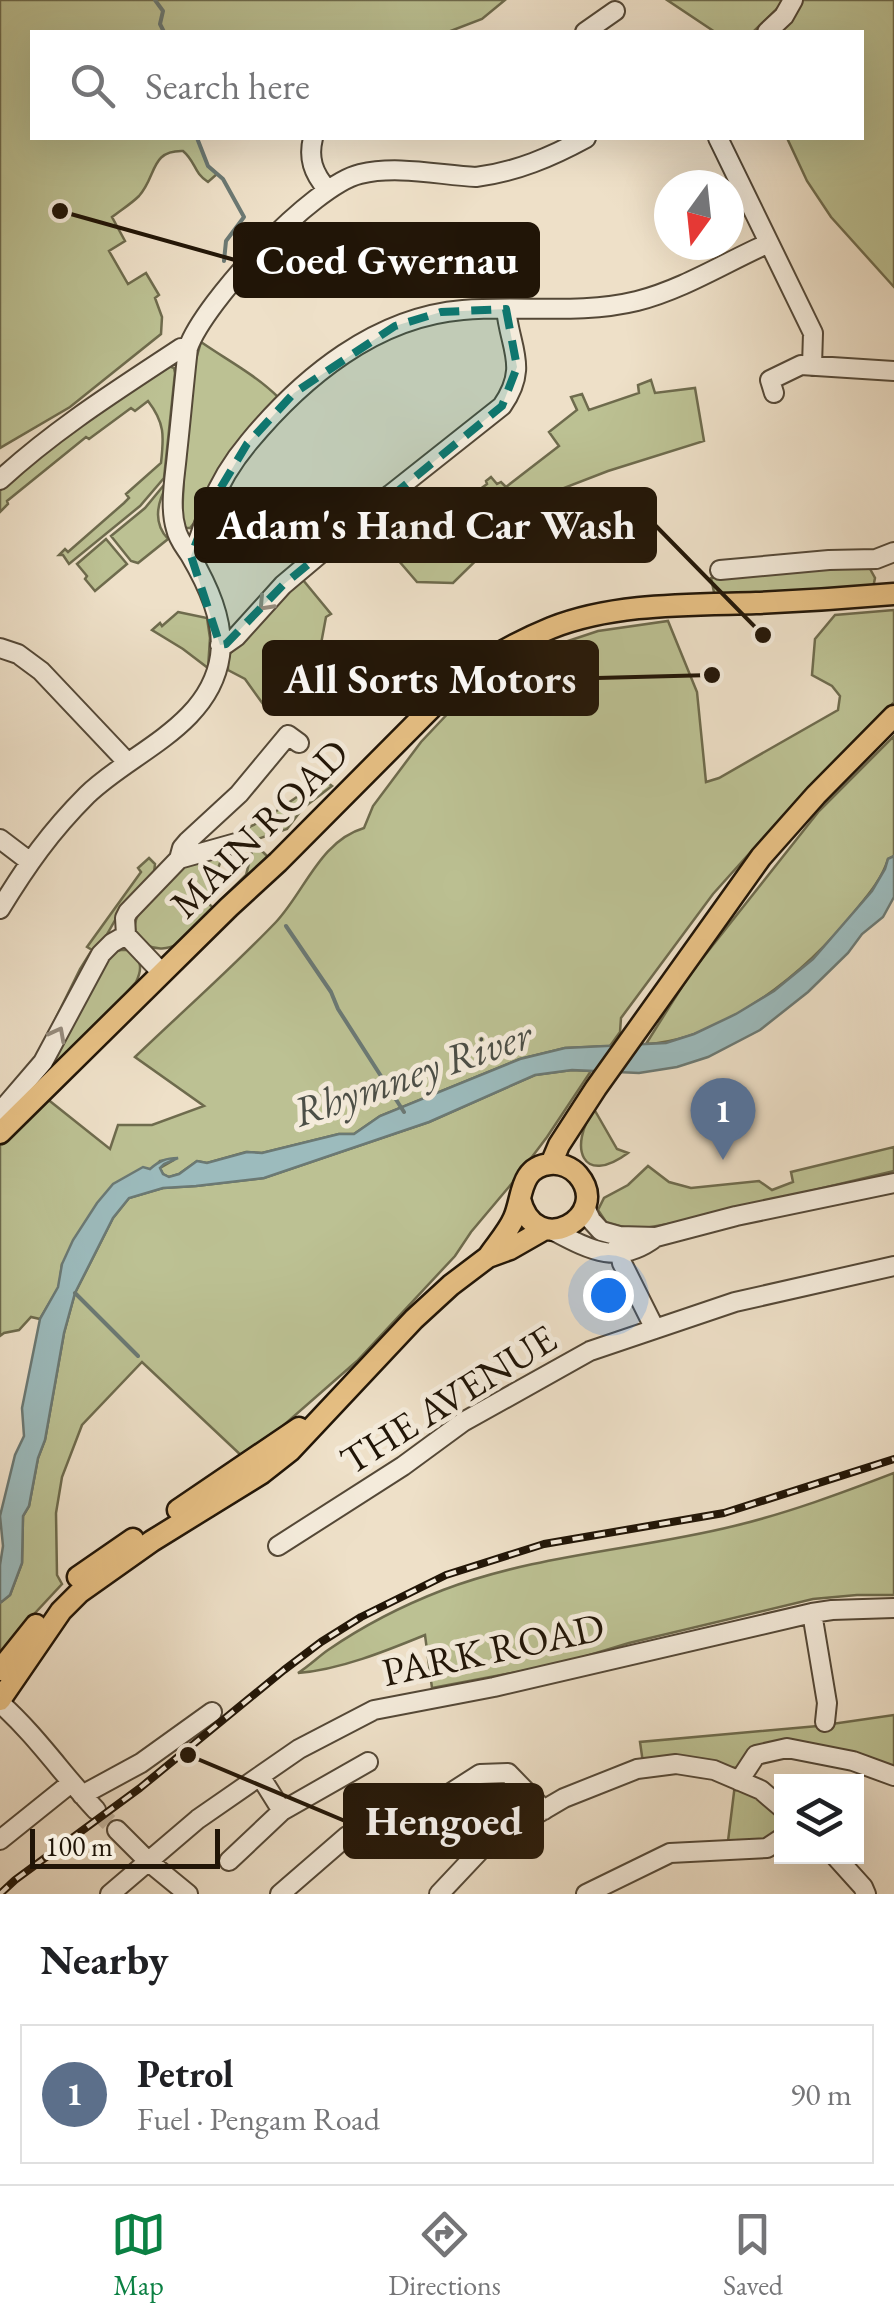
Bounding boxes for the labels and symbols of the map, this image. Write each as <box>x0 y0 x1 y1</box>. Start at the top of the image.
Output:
north arrow <box>654 170 744 260</box>
callout: Coed Gwernau <box>235 224 538 296</box>
text: Coed Gwernau <box>256 232 518 287</box>
callout: Adam's Hand Car Wash <box>196 489 655 561</box>
text: Adam's Hand Car Wash <box>215 497 636 552</box>
one-way arrow <box>259 592 277 611</box>
callout: All Sorts Motors <box>264 642 597 714</box>
text: All Sorts Motors <box>283 651 576 706</box>
street label: MAIN ROAD <box>158 727 360 929</box>
water label: Rhymney River <box>285 1006 541 1140</box>
one-way arrow <box>46 1027 65 1045</box>
pin: 1 <box>690 1078 756 1160</box>
your location <box>583 1270 634 1321</box>
street label: THE AVENUE <box>330 1312 566 1486</box>
street label: PARK ROAD <box>377 1600 609 1698</box>
callout: Hengoed <box>345 1785 542 1857</box>
text: Hengoed <box>365 1793 523 1848</box>
scale bar <box>30 1824 220 1868</box>

